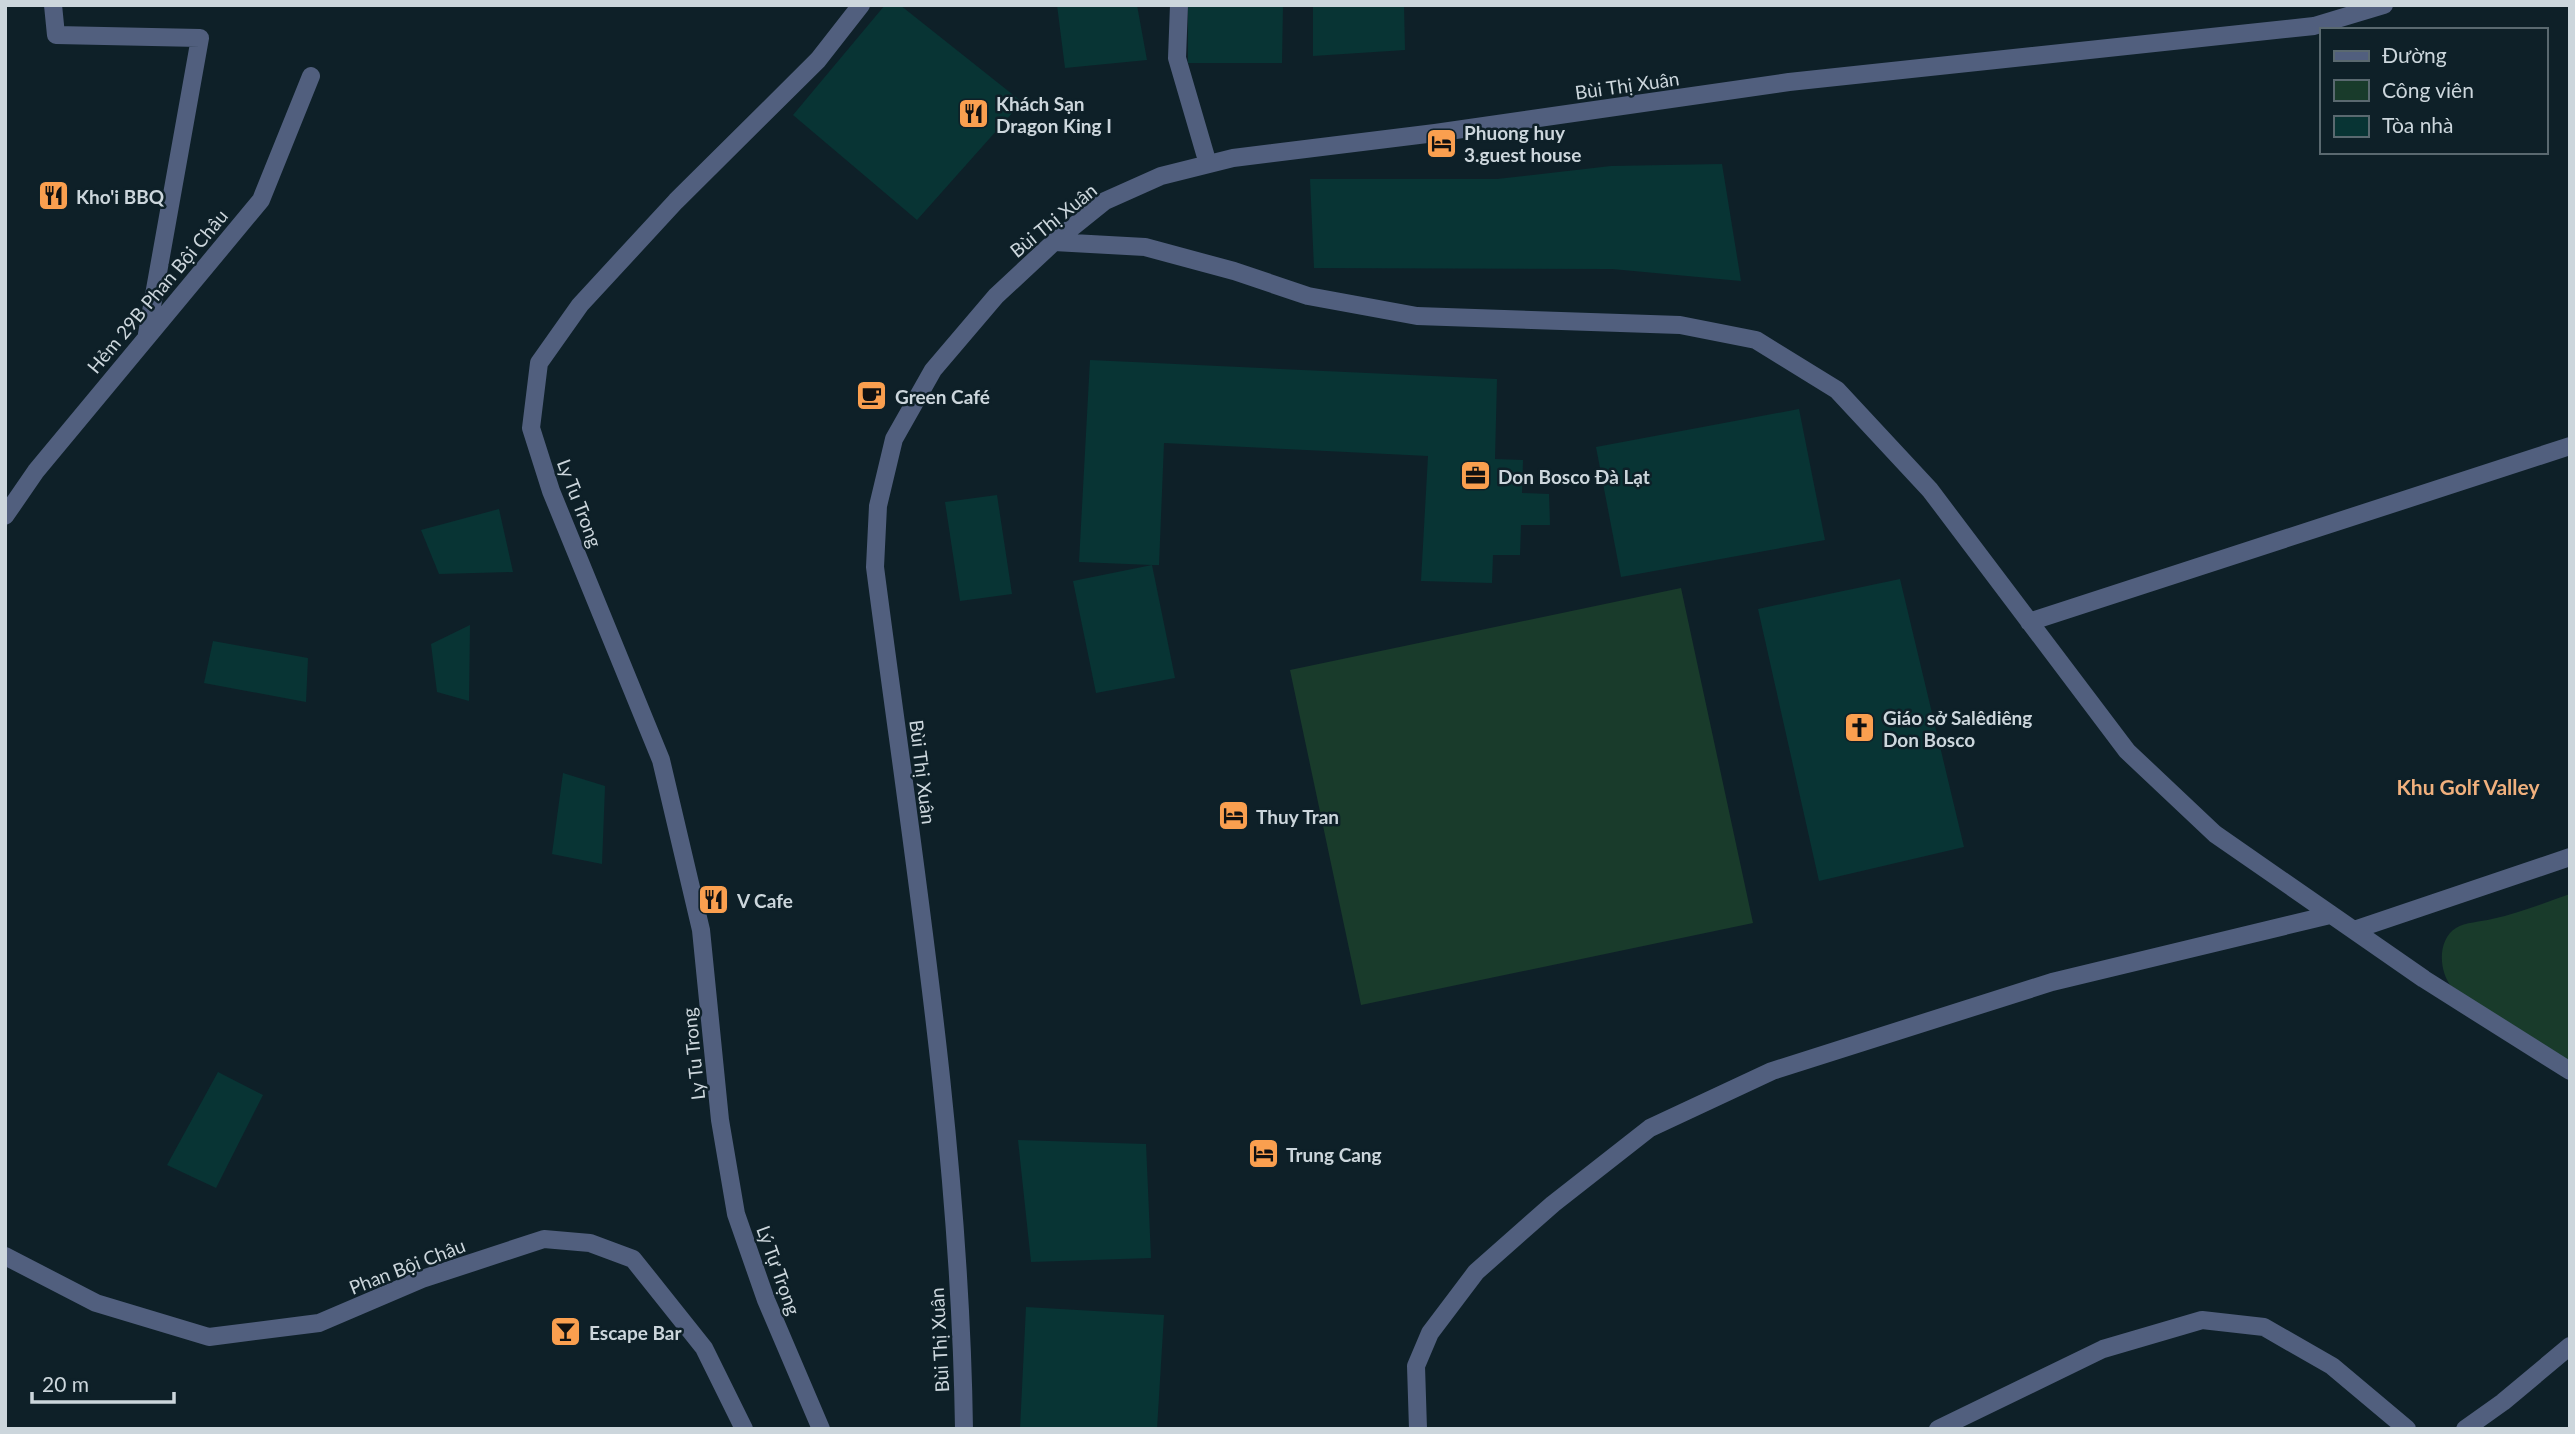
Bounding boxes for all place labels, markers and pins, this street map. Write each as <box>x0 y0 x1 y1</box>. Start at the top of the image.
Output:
place label: Khách Sạn Dragon King I <box>996 92 1112 137</box>
restaurant icon: Khách Sạn Dragon King I <box>956 97 990 131</box>
place label: Phuong huy 3.guest house <box>1464 121 1581 166</box>
hotel icon: Phuong huy 3.guest house <box>1424 126 1458 160</box>
restaurant icon: Kho'i BBQ <box>36 179 70 213</box>
place label: Kho'i BBQ <box>76 185 165 208</box>
cafe icon: Green Café <box>855 379 889 413</box>
place label: Green Café <box>895 385 990 408</box>
office icon: Don Bosco Đà Lạt <box>1458 459 1492 493</box>
place label: Don Bosco Đà Lạt <box>1498 465 1650 488</box>
place label: Giáo sở Salêdiêng Don Bosco <box>1883 706 2032 751</box>
church icon: Giáo sở Salêdiêng Don Bosco <box>1843 711 1877 745</box>
hotel icon: Thuy Tran <box>1216 799 1250 833</box>
place label: Thuy Tran <box>1256 805 1339 828</box>
restaurant icon: V Cafe <box>697 883 731 917</box>
place label: V Cafe <box>736 889 793 912</box>
hotel icon: Trung Cang <box>1246 1137 1280 1171</box>
place label: Trung Cang <box>1286 1143 1382 1166</box>
bar icon: Escape Bar <box>549 1315 583 1349</box>
place label: Escape Bar <box>589 1321 683 1344</box>

